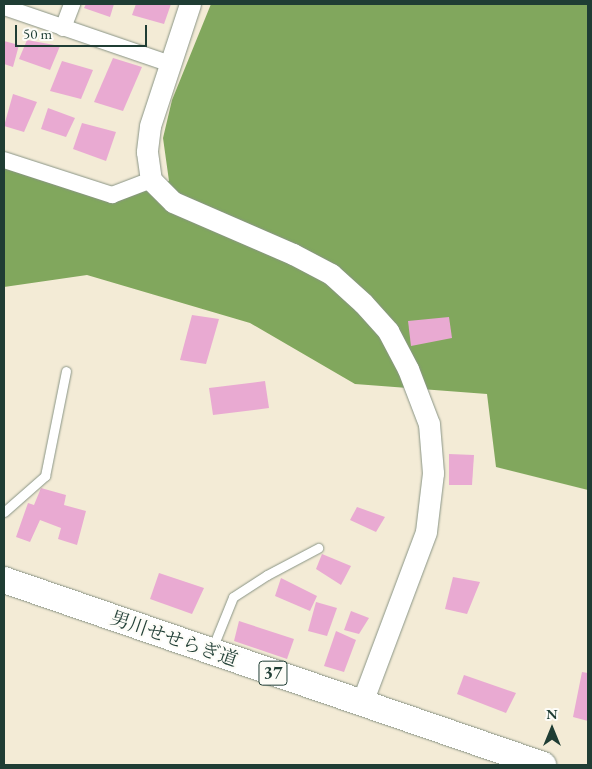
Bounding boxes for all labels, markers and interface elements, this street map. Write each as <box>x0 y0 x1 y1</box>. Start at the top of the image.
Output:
scale bar <box>18 15 150 47</box>
text: 50 m <box>23 24 52 43</box>
street label: 男川せせらぎ道 <box>107 607 241 671</box>
road number: 37 <box>258 658 288 688</box>
north arrow <box>527 704 577 754</box>
text: N <box>546 705 558 723</box>

